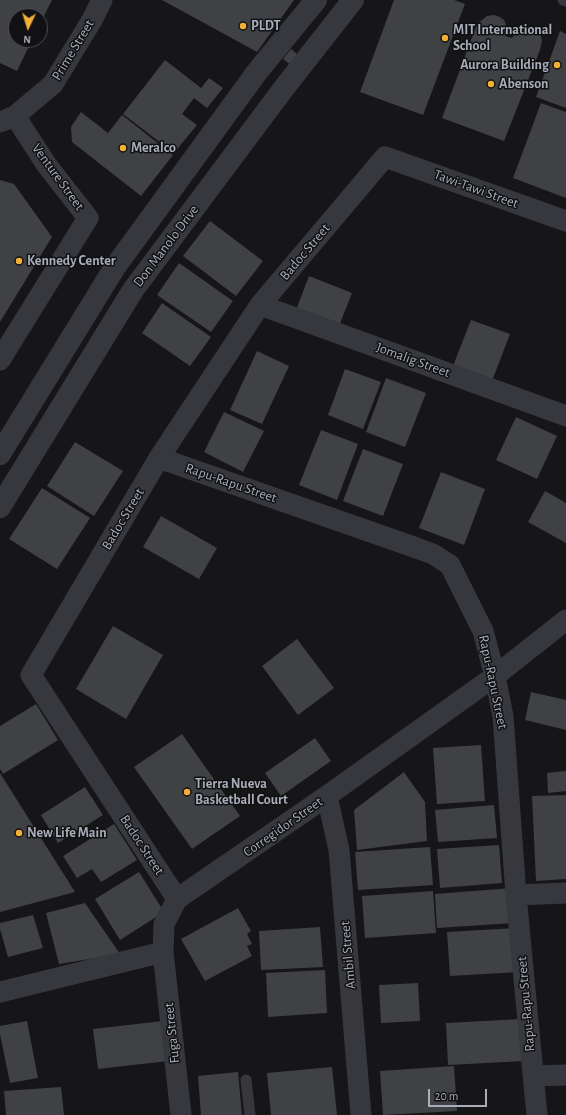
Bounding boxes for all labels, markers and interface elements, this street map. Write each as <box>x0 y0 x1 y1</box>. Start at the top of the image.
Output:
north arrow <box>8 8 48 48</box>
street label: Prime Street <box>48 17 98 83</box>
place label: PLDT <box>251 18 281 34</box>
marker: PLDT <box>238 21 248 31</box>
place label: MIT International School <box>453 22 552 54</box>
marker: MIT International School <box>440 33 450 43</box>
text: N <box>23 34 31 45</box>
place label: Aurora Building <box>460 57 549 73</box>
marker: Aurora Building <box>552 60 562 70</box>
place label: Abenson <box>499 76 548 92</box>
marker: Abenson <box>486 79 496 89</box>
street label: Venture Street <box>28 140 88 214</box>
place label: Meralco <box>131 140 176 156</box>
marker: Meralco <box>118 143 128 153</box>
street label: Tawi-Tawi Street <box>431 166 521 212</box>
street label: Don Manolo Drive <box>130 202 202 290</box>
street label: Badoc Street <box>276 220 334 284</box>
place label: Kennedy Center <box>27 253 116 269</box>
marker: Kennedy Center <box>14 256 24 266</box>
street label: Jomalig Street <box>374 339 452 381</box>
street label: Rapu-Rapu Street <box>183 459 279 507</box>
street label: Badoc Street <box>98 485 148 553</box>
street label: Rapu-Rapu Street <box>475 634 511 730</box>
place label: Tierra Nueva Basketball Court <box>195 776 288 808</box>
marker: Tierra Nueva Basketball Court <box>182 787 192 797</box>
street label: Corregidor Street <box>240 793 326 861</box>
street label: Badoc Street <box>116 812 168 878</box>
place label: New Life Main <box>27 825 107 841</box>
marker: New Life Main <box>14 828 24 838</box>
street label: Ambil Street <box>337 920 359 990</box>
street label: Rapu-Rapu Street <box>513 956 539 1052</box>
street label: Fuga Street <box>160 1002 184 1064</box>
scale bar <box>430 1081 489 1107</box>
text: 20 m <box>435 1090 458 1102</box>

